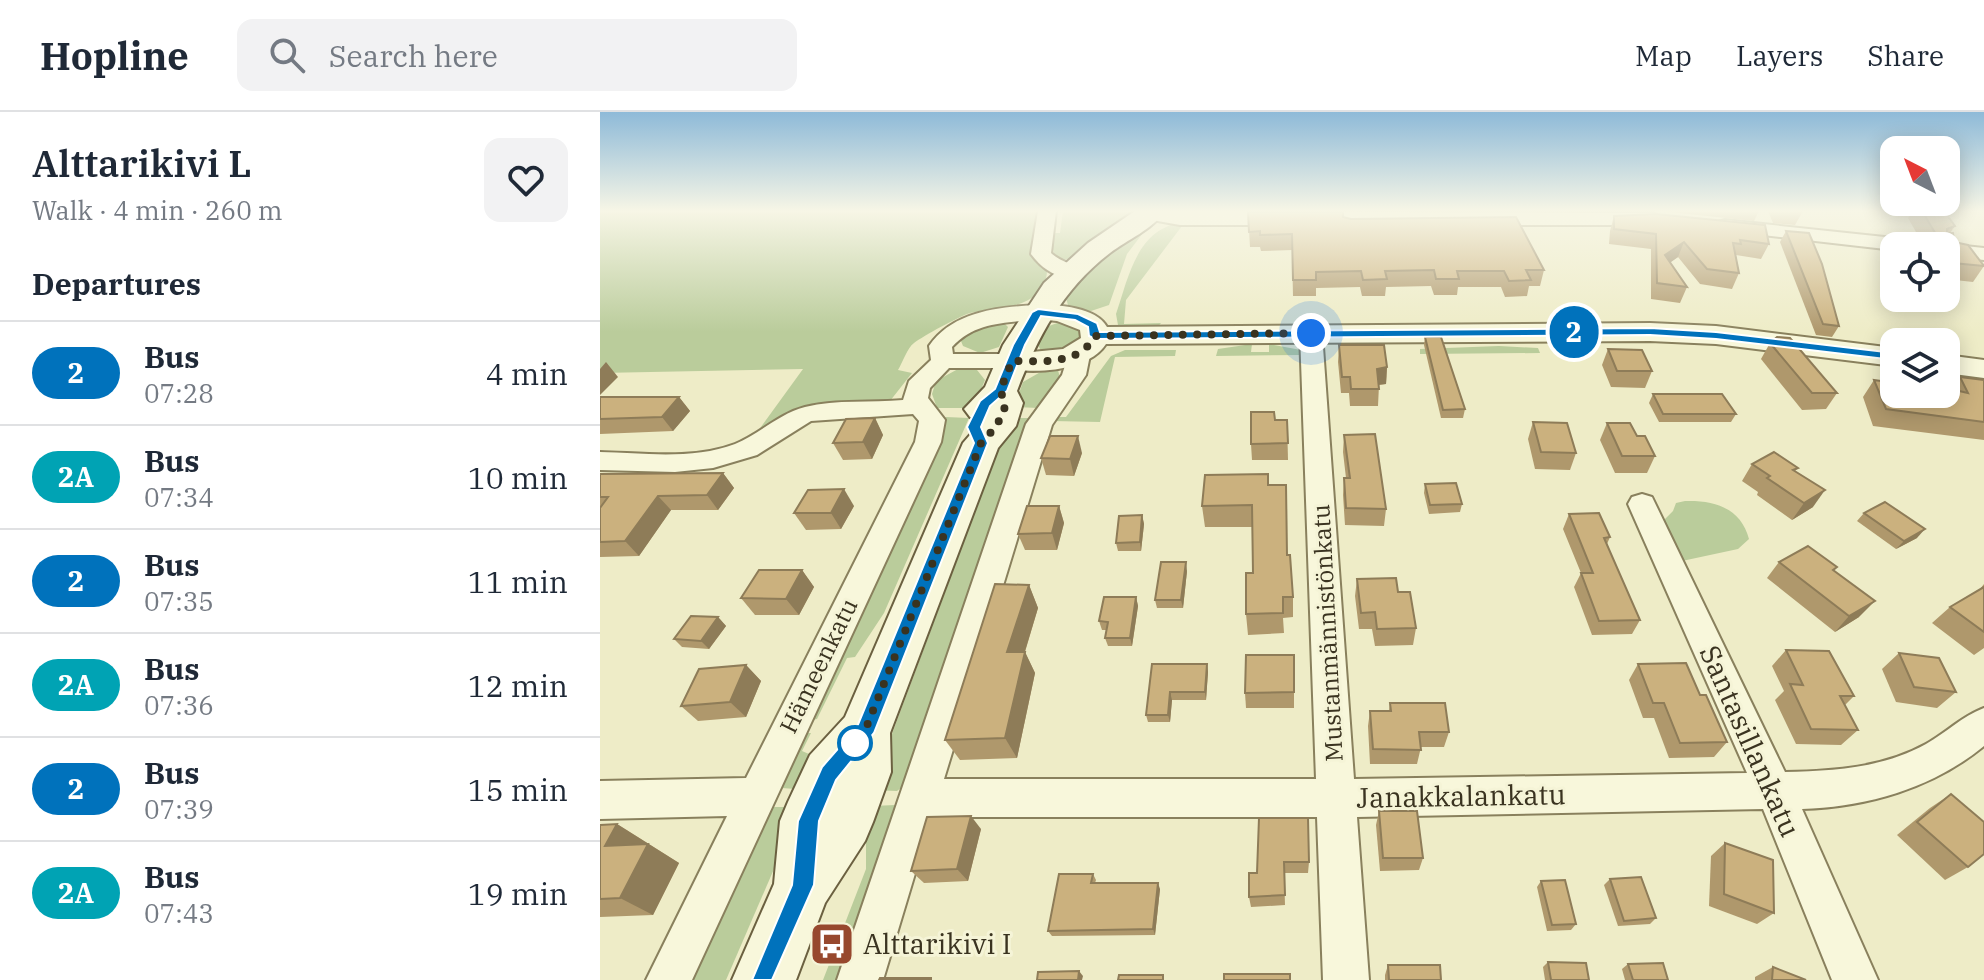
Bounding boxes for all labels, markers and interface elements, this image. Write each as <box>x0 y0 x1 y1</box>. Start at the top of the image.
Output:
search box <box>237 19 797 91</box>
text: Hopline <box>40 31 189 80</box>
icon: search <box>265 33 309 77</box>
text: Search here <box>329 36 498 75</box>
text: Map <box>1635 37 1692 74</box>
text: Layers <box>1736 37 1823 74</box>
text: Share <box>1867 37 1944 74</box>
north arrow <box>1880 136 1960 216</box>
map controls <box>1880 136 1960 408</box>
text: Alttarikivi L <box>32 138 252 187</box>
button: heart <box>484 138 568 222</box>
text: Walk · 4 min · 260 m <box>32 193 283 227</box>
button: locate <box>1880 232 1960 312</box>
text: Departures <box>32 264 201 303</box>
line badge: 2 <box>1548 306 1600 358</box>
your location <box>1291 313 1331 353</box>
text: 2 <box>1566 313 1582 350</box>
button: layers <box>1880 328 1960 408</box>
text: Bus <box>144 337 199 376</box>
text: 2 <box>68 354 84 391</box>
text: 4 min <box>486 354 568 393</box>
text: 07:28 <box>144 376 214 410</box>
text: Bus <box>144 441 199 480</box>
text: 2A <box>58 458 94 495</box>
text: 10 min <box>468 458 568 497</box>
text: 07:34 <box>144 480 214 514</box>
street label: Mustanmännistönkatu <box>1304 503 1350 762</box>
text: Bus <box>144 545 199 584</box>
text: 2 <box>68 562 84 599</box>
text: 11 min <box>468 562 568 601</box>
text: 07:35 <box>144 584 214 618</box>
street label: Hämeenkatu <box>772 593 865 738</box>
street label: Santasillankatu <box>1692 639 1809 842</box>
text: Bus <box>144 649 199 688</box>
text: 2A <box>58 666 94 703</box>
text: 12 min <box>468 666 568 705</box>
text: 07:36 <box>144 688 214 722</box>
unlabelled marker <box>838 726 872 760</box>
text: Bus <box>144 753 199 792</box>
text: 2 <box>68 770 84 807</box>
text: 15 min <box>468 770 568 809</box>
street label: Janakkalankatu <box>1356 775 1566 816</box>
text: 07:39 <box>144 792 214 826</box>
text: Bus <box>144 857 199 896</box>
text: 2A <box>58 874 94 911</box>
text: 19 min <box>468 874 568 913</box>
text: 07:43 <box>144 896 214 930</box>
bus stop icon: Alttarikivi I <box>808 920 856 968</box>
place label: Alttarikivi I <box>863 925 1011 962</box>

